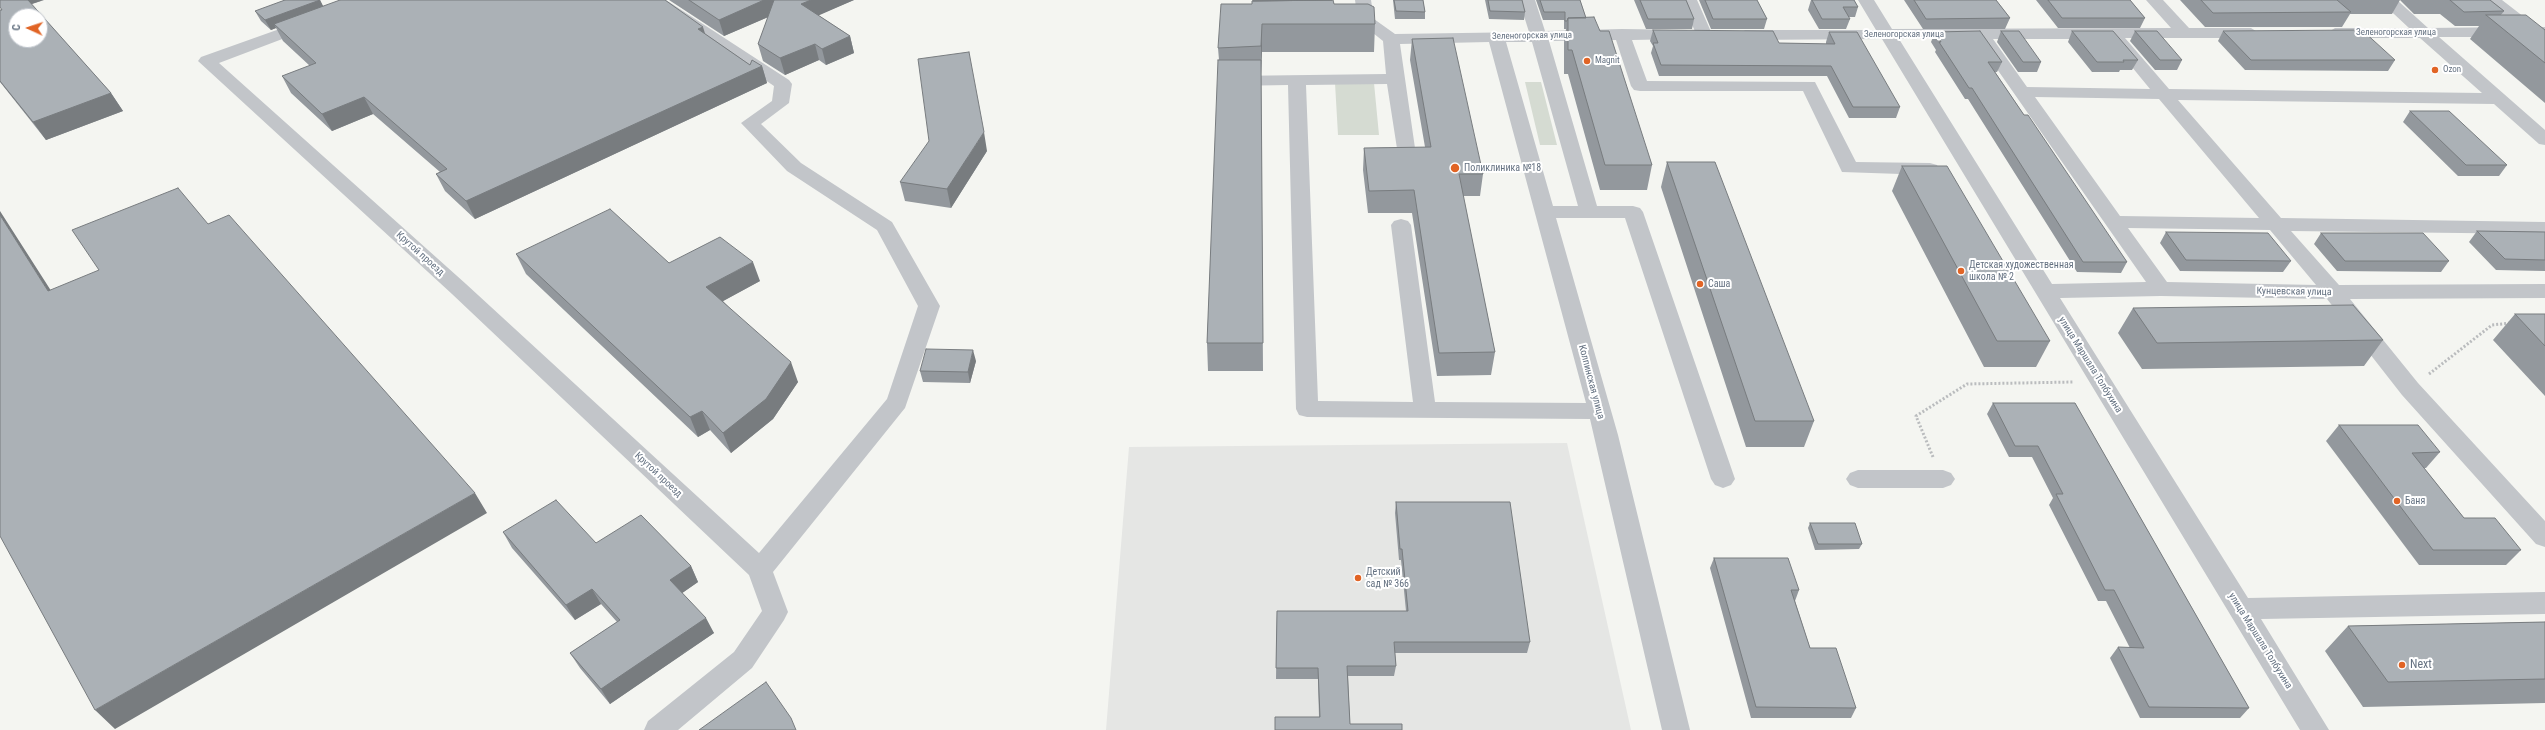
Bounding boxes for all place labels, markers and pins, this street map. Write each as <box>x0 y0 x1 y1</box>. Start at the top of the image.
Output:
marker: Magnit <box>1582 56 1592 66</box>
place label: Magnit <box>1595 56 1620 66</box>
marker: Ozon <box>2430 65 2440 75</box>
place label: Ozon <box>2443 65 2461 75</box>
marker: Поликлиника №18 <box>1449 162 1461 174</box>
place label: Поликлиника №18 <box>1464 162 1541 174</box>
place label: Детская художественная школа № 2 <box>1969 259 2074 282</box>
marker: Детская художественная школа № 2 <box>1956 266 1966 276</box>
place label: Саша <box>1708 278 1730 290</box>
marker: Саша <box>1695 279 1705 289</box>
place label: Баня <box>2405 495 2425 507</box>
marker: Баня <box>2392 496 2402 506</box>
place label: Детский сад № 366 <box>1366 566 1409 590</box>
marker: Детский сад № 366 <box>1353 573 1363 583</box>
place label: Next <box>2410 658 2432 672</box>
marker: Next <box>2397 660 2407 670</box>

